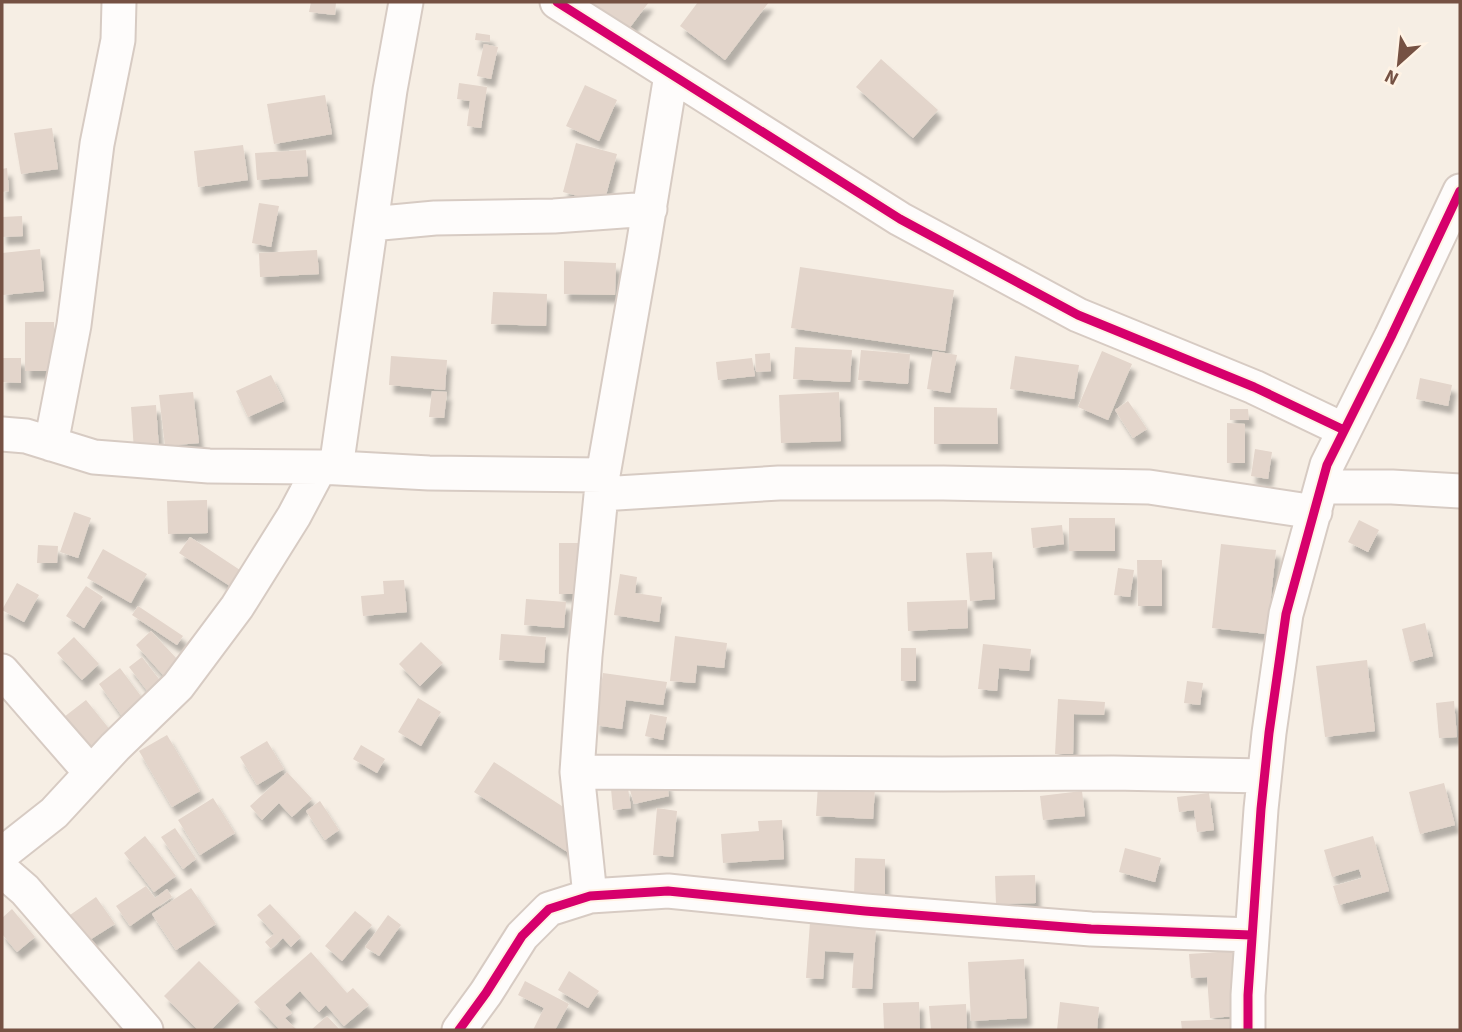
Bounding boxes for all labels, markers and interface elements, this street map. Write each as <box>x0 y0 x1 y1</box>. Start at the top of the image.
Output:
north arrow <box>1364 28 1434 98</box>
text: N <box>1380 62 1404 92</box>

